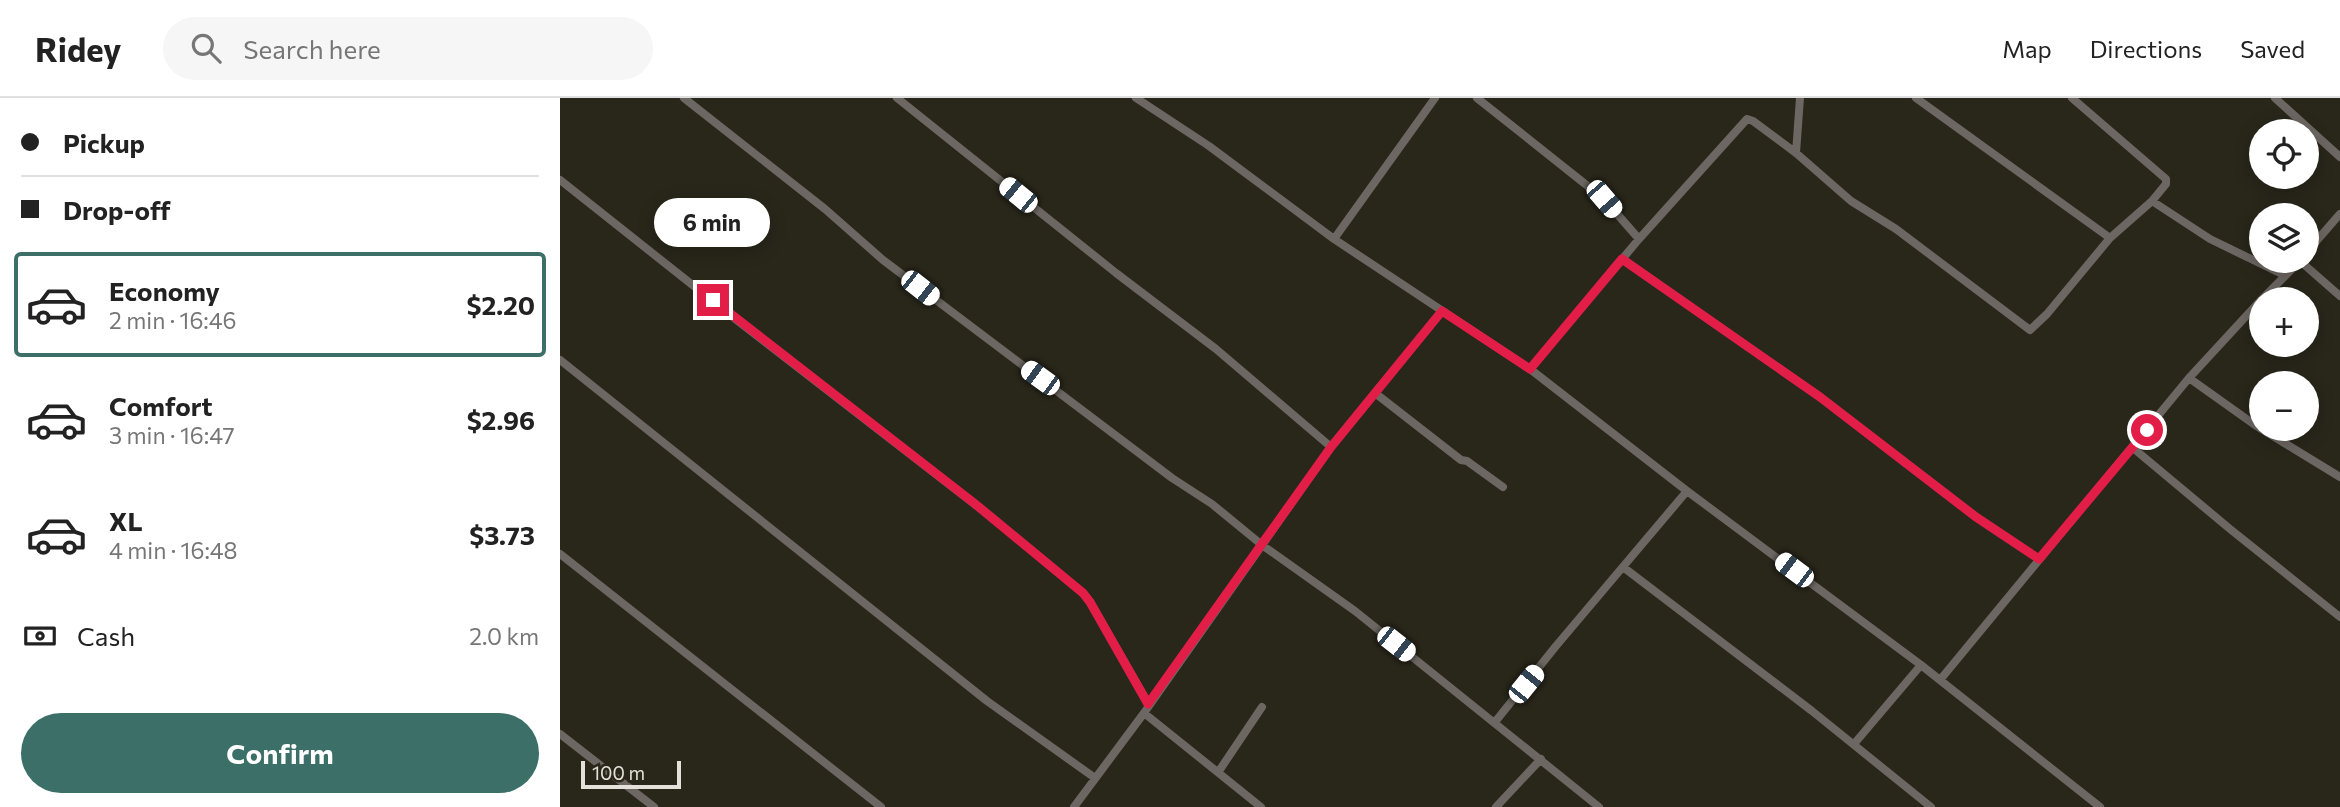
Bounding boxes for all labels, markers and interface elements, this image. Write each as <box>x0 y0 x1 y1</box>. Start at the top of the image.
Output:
search box <box>163 17 653 80</box>
text: Ridey <box>35 28 121 69</box>
icon: search <box>187 29 225 67</box>
text: Search here <box>243 33 381 64</box>
text: Map <box>2002 34 2052 63</box>
text: Directions <box>2090 34 2202 63</box>
text: Saved <box>2240 34 2305 63</box>
map controls <box>2249 119 2319 441</box>
button: locate <box>2249 119 2319 189</box>
text: Pickup <box>63 127 145 158</box>
car <box>996 174 1041 216</box>
car <box>1583 176 1626 222</box>
text: Drop-off <box>63 194 170 225</box>
callout: 6 min <box>655 198 771 248</box>
button: layers <box>2249 203 2319 273</box>
text: 6 min <box>683 208 741 236</box>
car <box>897 267 944 309</box>
icon: car <box>25 273 88 336</box>
text: Economy <box>109 275 220 306</box>
route end <box>697 284 729 316</box>
button: + <box>2249 287 2319 357</box>
text: $2.20 <box>466 289 535 320</box>
text: 2 min · 16:46 <box>109 306 237 334</box>
car <box>1017 357 1064 399</box>
button: − <box>2249 371 2319 441</box>
icon: car <box>25 388 88 451</box>
text: Comfort <box>109 390 212 421</box>
text: $2.96 <box>467 404 535 435</box>
route start <box>2131 414 2163 446</box>
text: 3 min · 16:47 <box>109 421 235 449</box>
icon: car <box>25 503 88 566</box>
text: XL <box>109 505 143 536</box>
text: $3.73 <box>469 519 535 550</box>
text: 4 min · 16:48 <box>109 536 238 564</box>
car <box>1771 549 1818 591</box>
icon: cash <box>21 617 59 655</box>
text: Cash <box>77 620 135 651</box>
text: 2.0 km <box>469 622 539 650</box>
car <box>1373 623 1420 665</box>
car <box>1505 661 1548 707</box>
button: Confirm <box>21 713 539 793</box>
scale bar <box>581 758 681 790</box>
text: 100 m <box>592 761 645 784</box>

